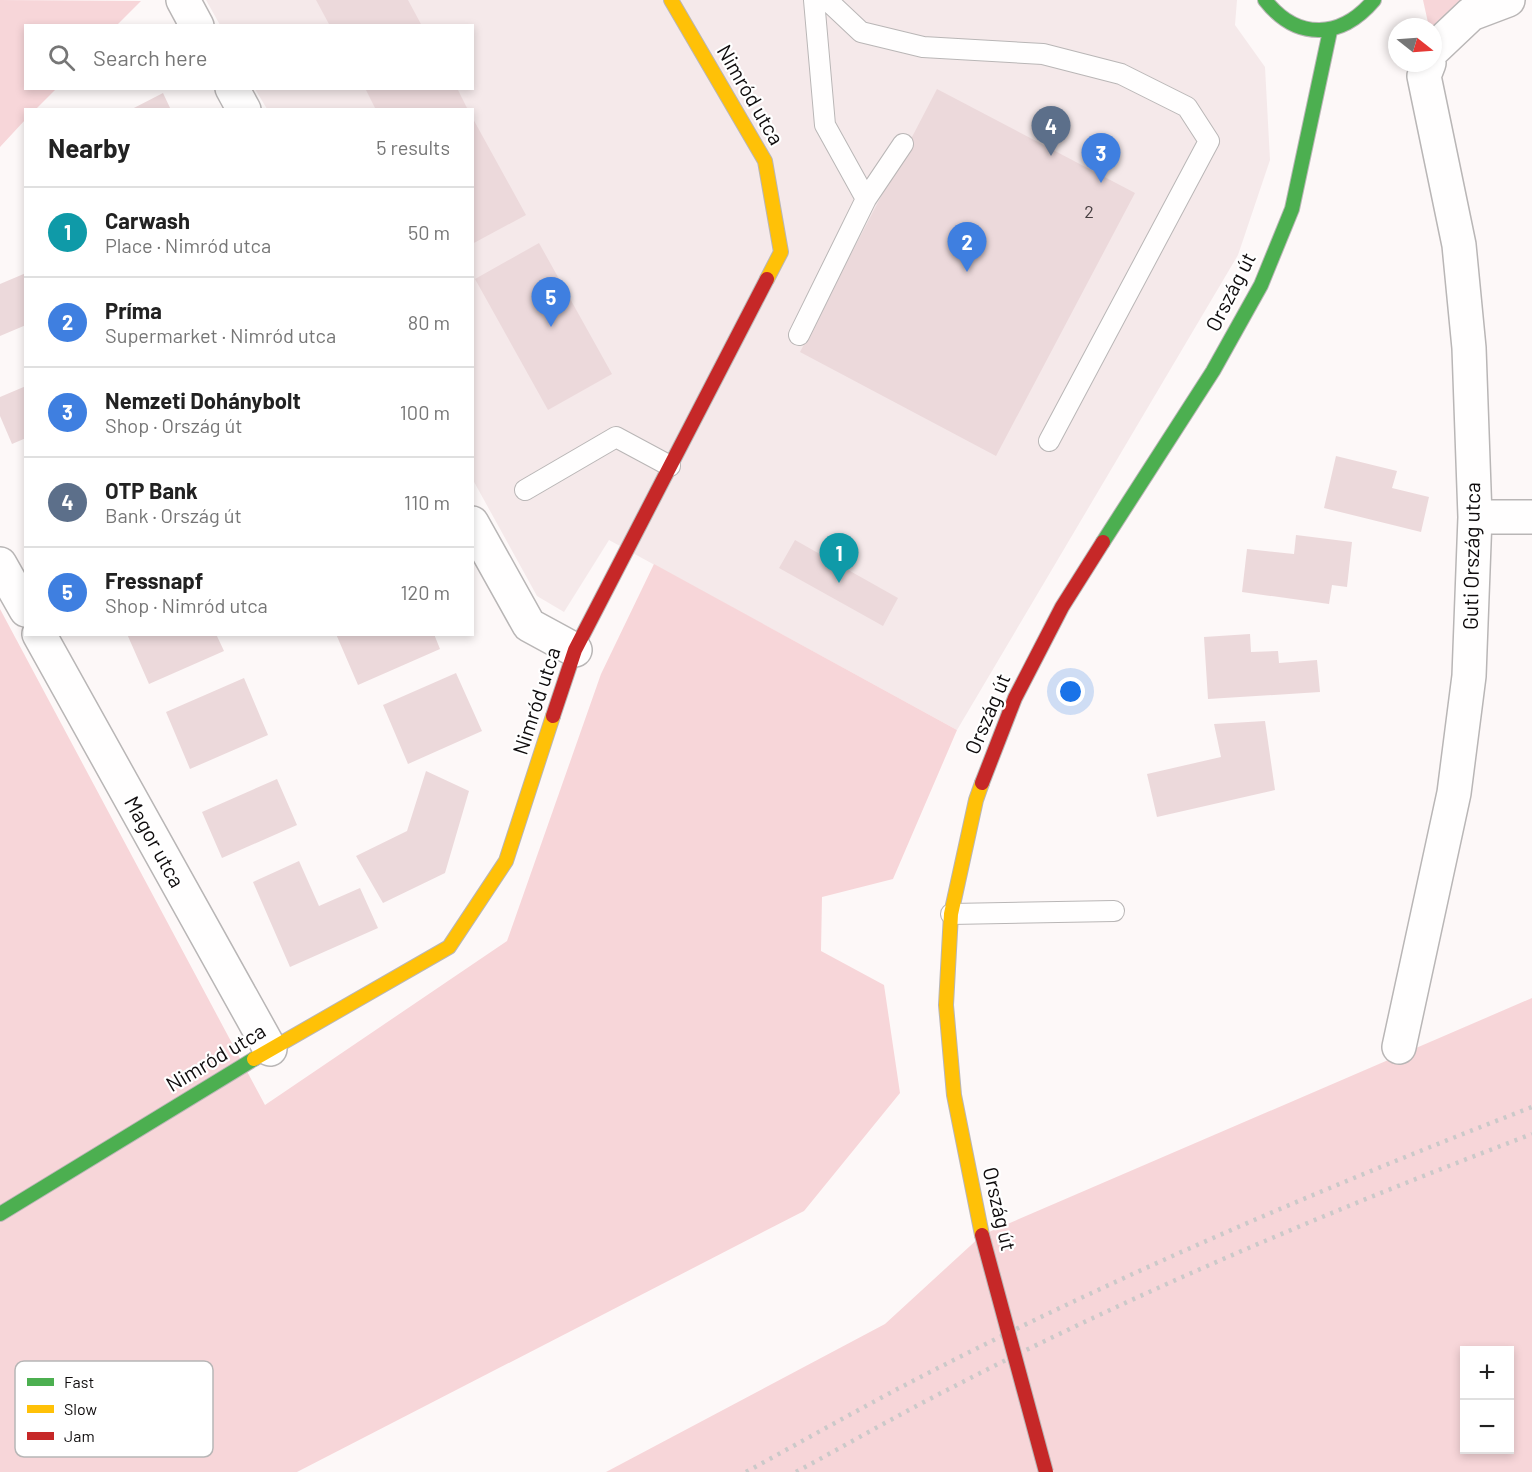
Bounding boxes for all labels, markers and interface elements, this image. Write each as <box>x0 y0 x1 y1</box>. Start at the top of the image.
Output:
north arrow <box>1388 18 1442 72</box>
search box <box>24 24 474 90</box>
street label: Nimród utca <box>713 40 790 149</box>
icon: search <box>45 41 78 74</box>
text: Search here <box>93 44 207 70</box>
pin: 4 <box>1032 106 1070 156</box>
text: Nearby <box>48 132 130 163</box>
pin: 3 <box>1082 134 1120 183</box>
text: 5 results <box>376 135 450 159</box>
house number: 2 <box>1084 200 1094 222</box>
text: Carwash <box>105 207 190 233</box>
text: 1 <box>64 220 71 244</box>
text: 50 m <box>408 220 450 244</box>
pin: 2 <box>948 222 986 272</box>
text: Place · Nimród utca <box>105 233 271 257</box>
street label: Ország út <box>1199 248 1260 335</box>
pin: 5 <box>532 278 570 327</box>
text: Príma <box>105 297 162 323</box>
text: 2 <box>62 310 73 334</box>
text: 80 m <box>408 310 450 334</box>
text: Supermarket · Nimród utca <box>105 323 336 347</box>
text: Nemzeti Dohánybolt <box>105 387 301 413</box>
text: 3 <box>62 400 73 424</box>
text: 100 m <box>400 400 450 424</box>
text: Shop · Ország út <box>105 413 243 437</box>
text: OTP Bank <box>105 477 198 503</box>
street label: Guti Ország utca <box>1457 482 1484 630</box>
text: 4 <box>61 490 74 514</box>
text: 110 m <box>404 490 450 514</box>
text: Bank · Ország út <box>105 503 242 527</box>
pin: 1 <box>820 534 858 583</box>
text: Fressnapf <box>105 567 203 593</box>
text: 5 <box>62 580 73 604</box>
text: 120 m <box>400 580 450 604</box>
text: Shop · Nimród utca <box>105 593 268 617</box>
street label: Nimród utca <box>506 644 565 757</box>
street label: Ország út <box>958 669 1015 758</box>
your location <box>1056 677 1085 706</box>
street label: Magor utca <box>120 791 191 891</box>
street label: Nimród utca <box>161 1017 270 1096</box>
street label: Ország út <box>979 1164 1022 1253</box>
map controls <box>1460 1346 1514 1454</box>
button: + <box>1460 1346 1514 1400</box>
legend <box>15 1361 213 1457</box>
text: Fast <box>64 1372 94 1391</box>
text: Slow <box>64 1399 97 1418</box>
button: − <box>1460 1400 1514 1454</box>
text: Jam <box>64 1426 95 1445</box>

